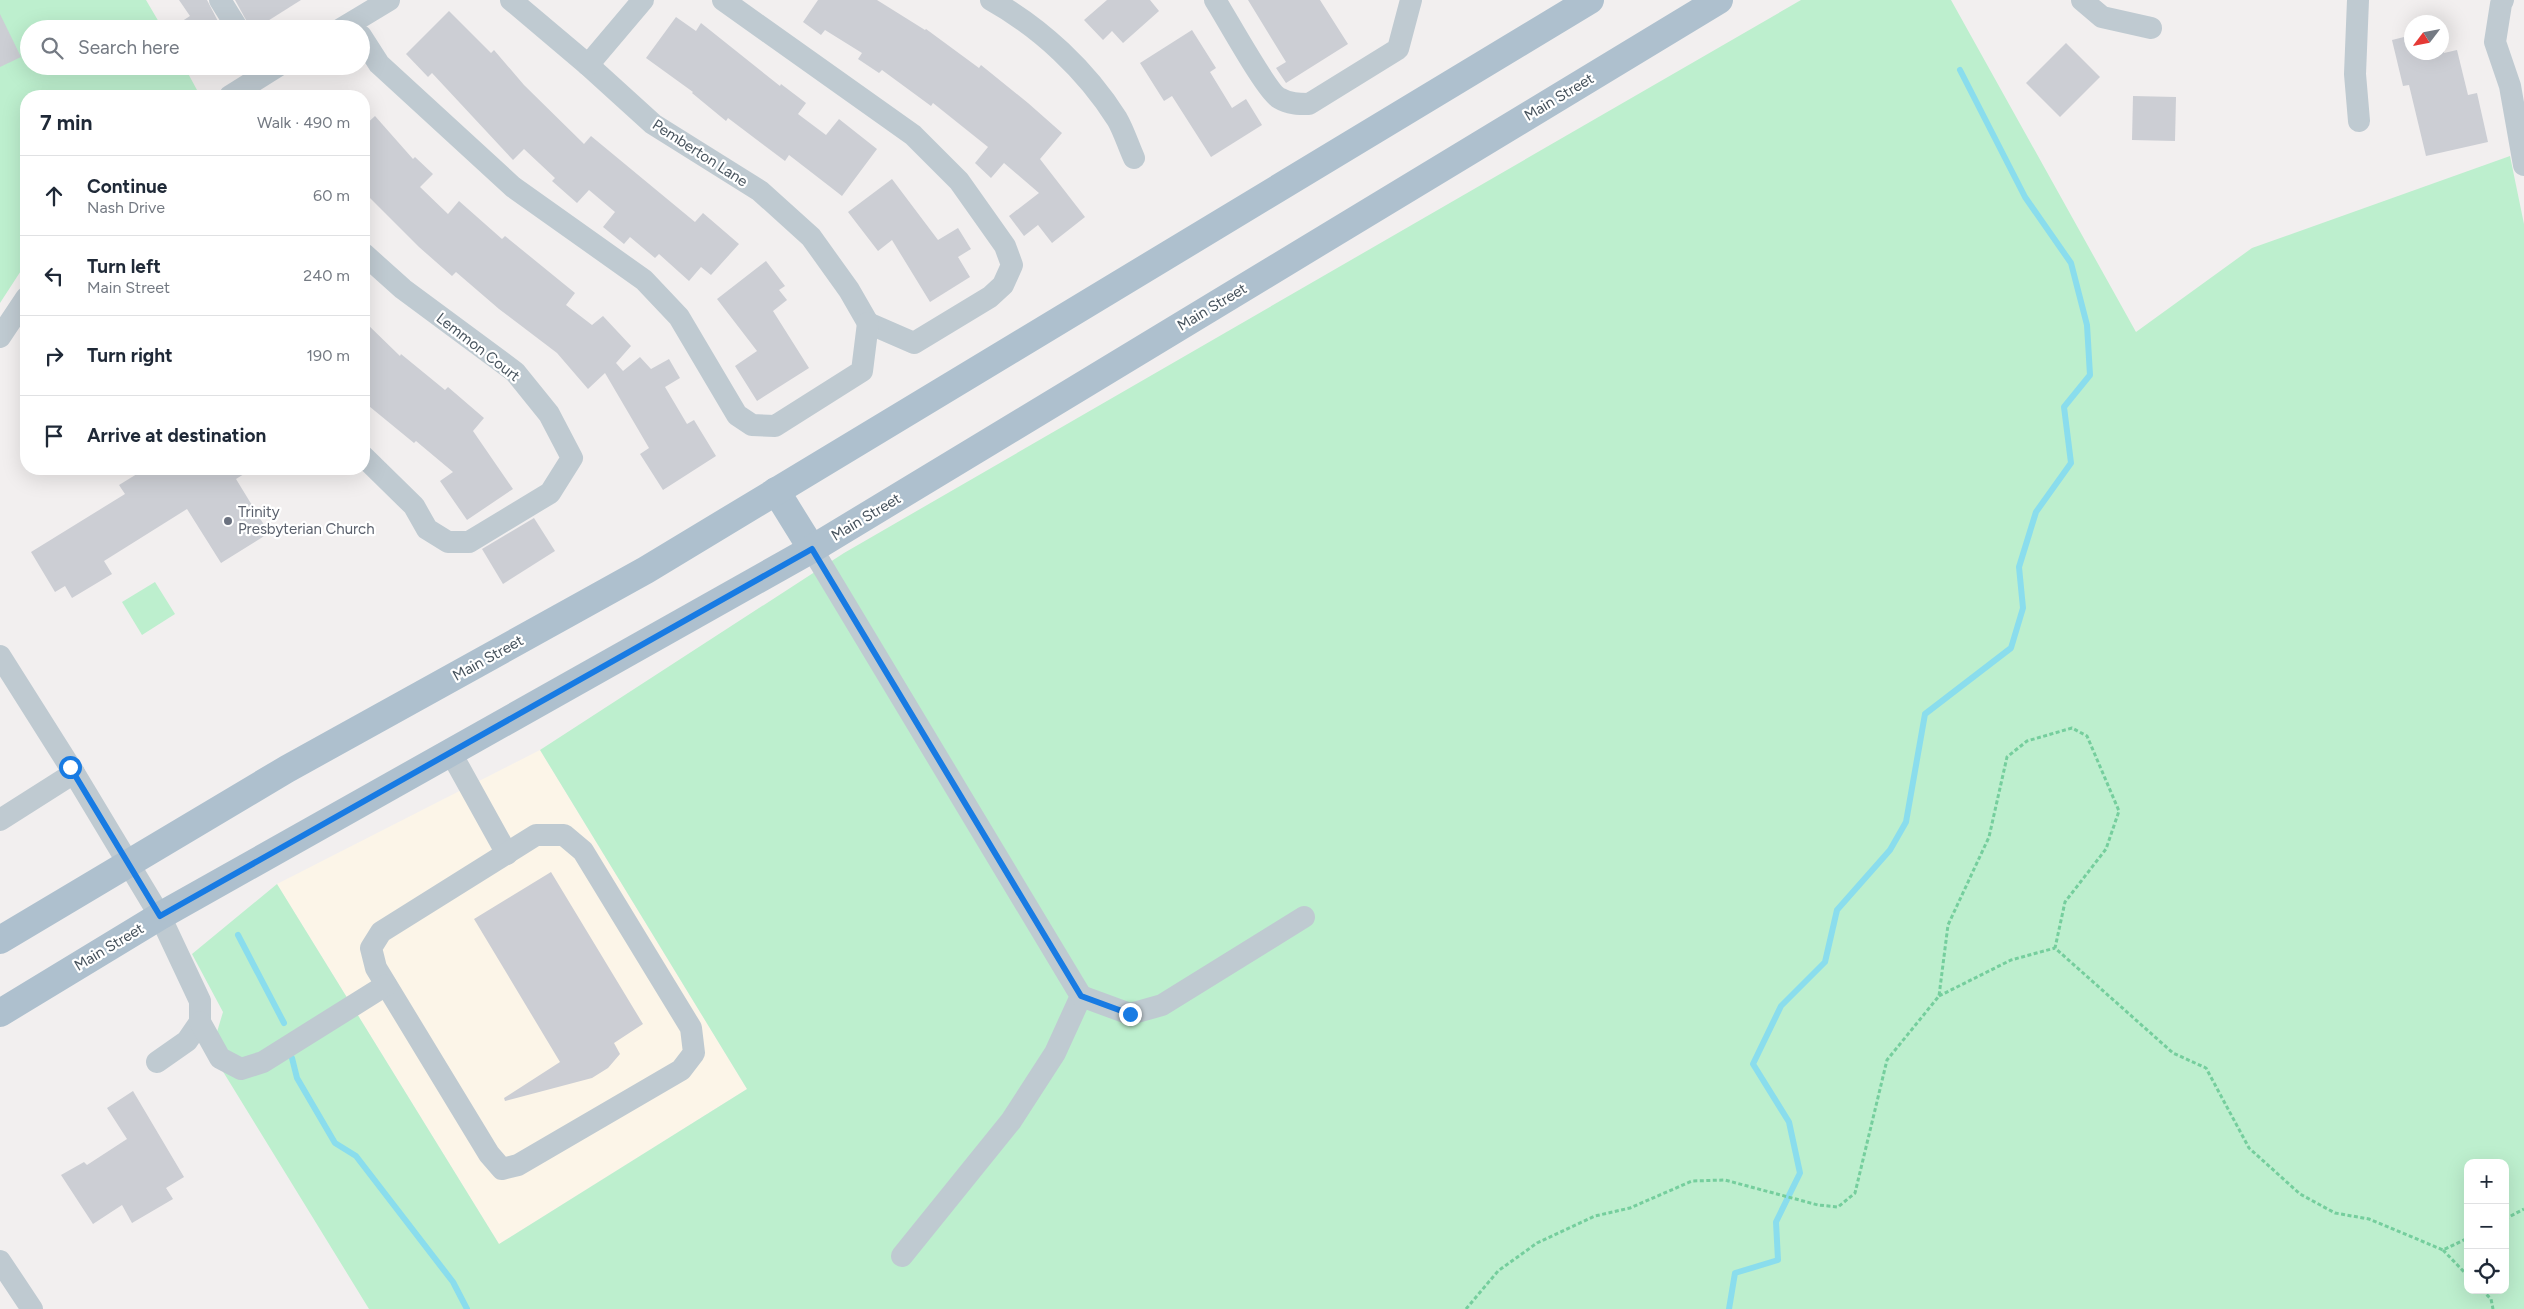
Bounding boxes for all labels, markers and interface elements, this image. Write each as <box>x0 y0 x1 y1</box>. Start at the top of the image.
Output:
north arrow <box>2404 15 2449 60</box>
search box <box>20 20 370 75</box>
icon: search <box>38 34 66 62</box>
text: Search here <box>78 36 180 59</box>
street label: Main Street <box>1521 69 1597 125</box>
text: 7 min <box>40 110 92 135</box>
text: Walk · 490 m <box>257 113 350 132</box>
street label: Pemberton Lane <box>649 116 751 190</box>
text: Continue <box>87 175 167 198</box>
icon: ahead <box>40 182 68 210</box>
text: 60 m <box>313 186 350 205</box>
text: Nash Drive <box>87 198 165 217</box>
text: Turn left <box>87 255 161 278</box>
icon: left <box>40 262 68 290</box>
text: 240 m <box>303 266 350 285</box>
text: Main Street <box>87 278 170 297</box>
street label: Main Street <box>1174 279 1250 335</box>
street label: Lemmon Court <box>433 309 524 385</box>
icon: right <box>40 342 68 370</box>
text: Turn right <box>87 344 173 367</box>
text: 190 m <box>307 346 350 365</box>
icon: arrive <box>40 422 68 450</box>
text: Arrive at destination <box>87 424 266 447</box>
street label: Main Street <box>828 489 904 545</box>
place label: Trinity Presbyterian Church <box>238 503 375 538</box>
marker: Trinity Presbyterian Church <box>222 515 234 527</box>
street label: Main Street <box>450 631 527 685</box>
route start <box>59 756 82 779</box>
street label: Main Street <box>71 919 147 975</box>
route end <box>1119 1003 1142 1026</box>
map controls <box>2464 1159 2509 1294</box>
button: + <box>2464 1159 2509 1204</box>
button: − <box>2464 1204 2509 1249</box>
button: locate <box>2464 1249 2509 1294</box>

